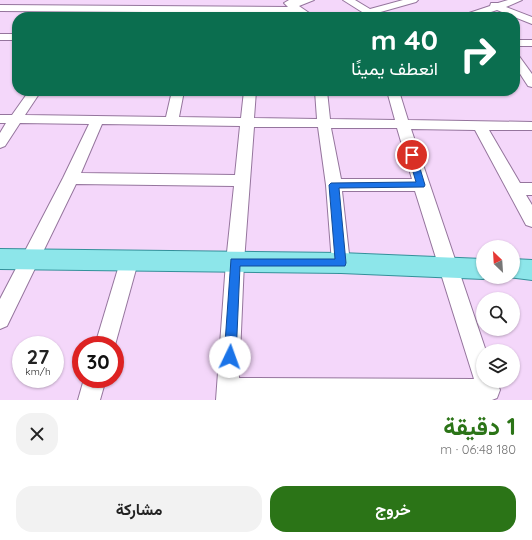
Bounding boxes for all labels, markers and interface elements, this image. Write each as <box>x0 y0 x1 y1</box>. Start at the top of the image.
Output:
text: 40 m <box>371 22 438 57</box>
icon: right <box>452 28 504 80</box>
text: انعطف يمينًا <box>351 57 438 80</box>
pin <box>395 138 429 172</box>
icon: arrive <box>401 144 423 166</box>
north arrow <box>476 240 520 284</box>
map controls <box>476 240 520 388</box>
button: search <box>476 292 520 336</box>
speed limit sign: 30 <box>72 336 124 388</box>
position arrow <box>209 336 251 378</box>
text: 27 <box>27 344 49 369</box>
button: layers <box>476 344 520 388</box>
text: km/h <box>25 365 51 378</box>
text: 1 دقيقة <box>443 411 516 441</box>
button: close <box>16 413 58 455</box>
text: 180 m · 06:48 <box>440 441 516 457</box>
button: مشاركة <box>16 486 262 532</box>
button: خروج <box>270 486 516 532</box>

